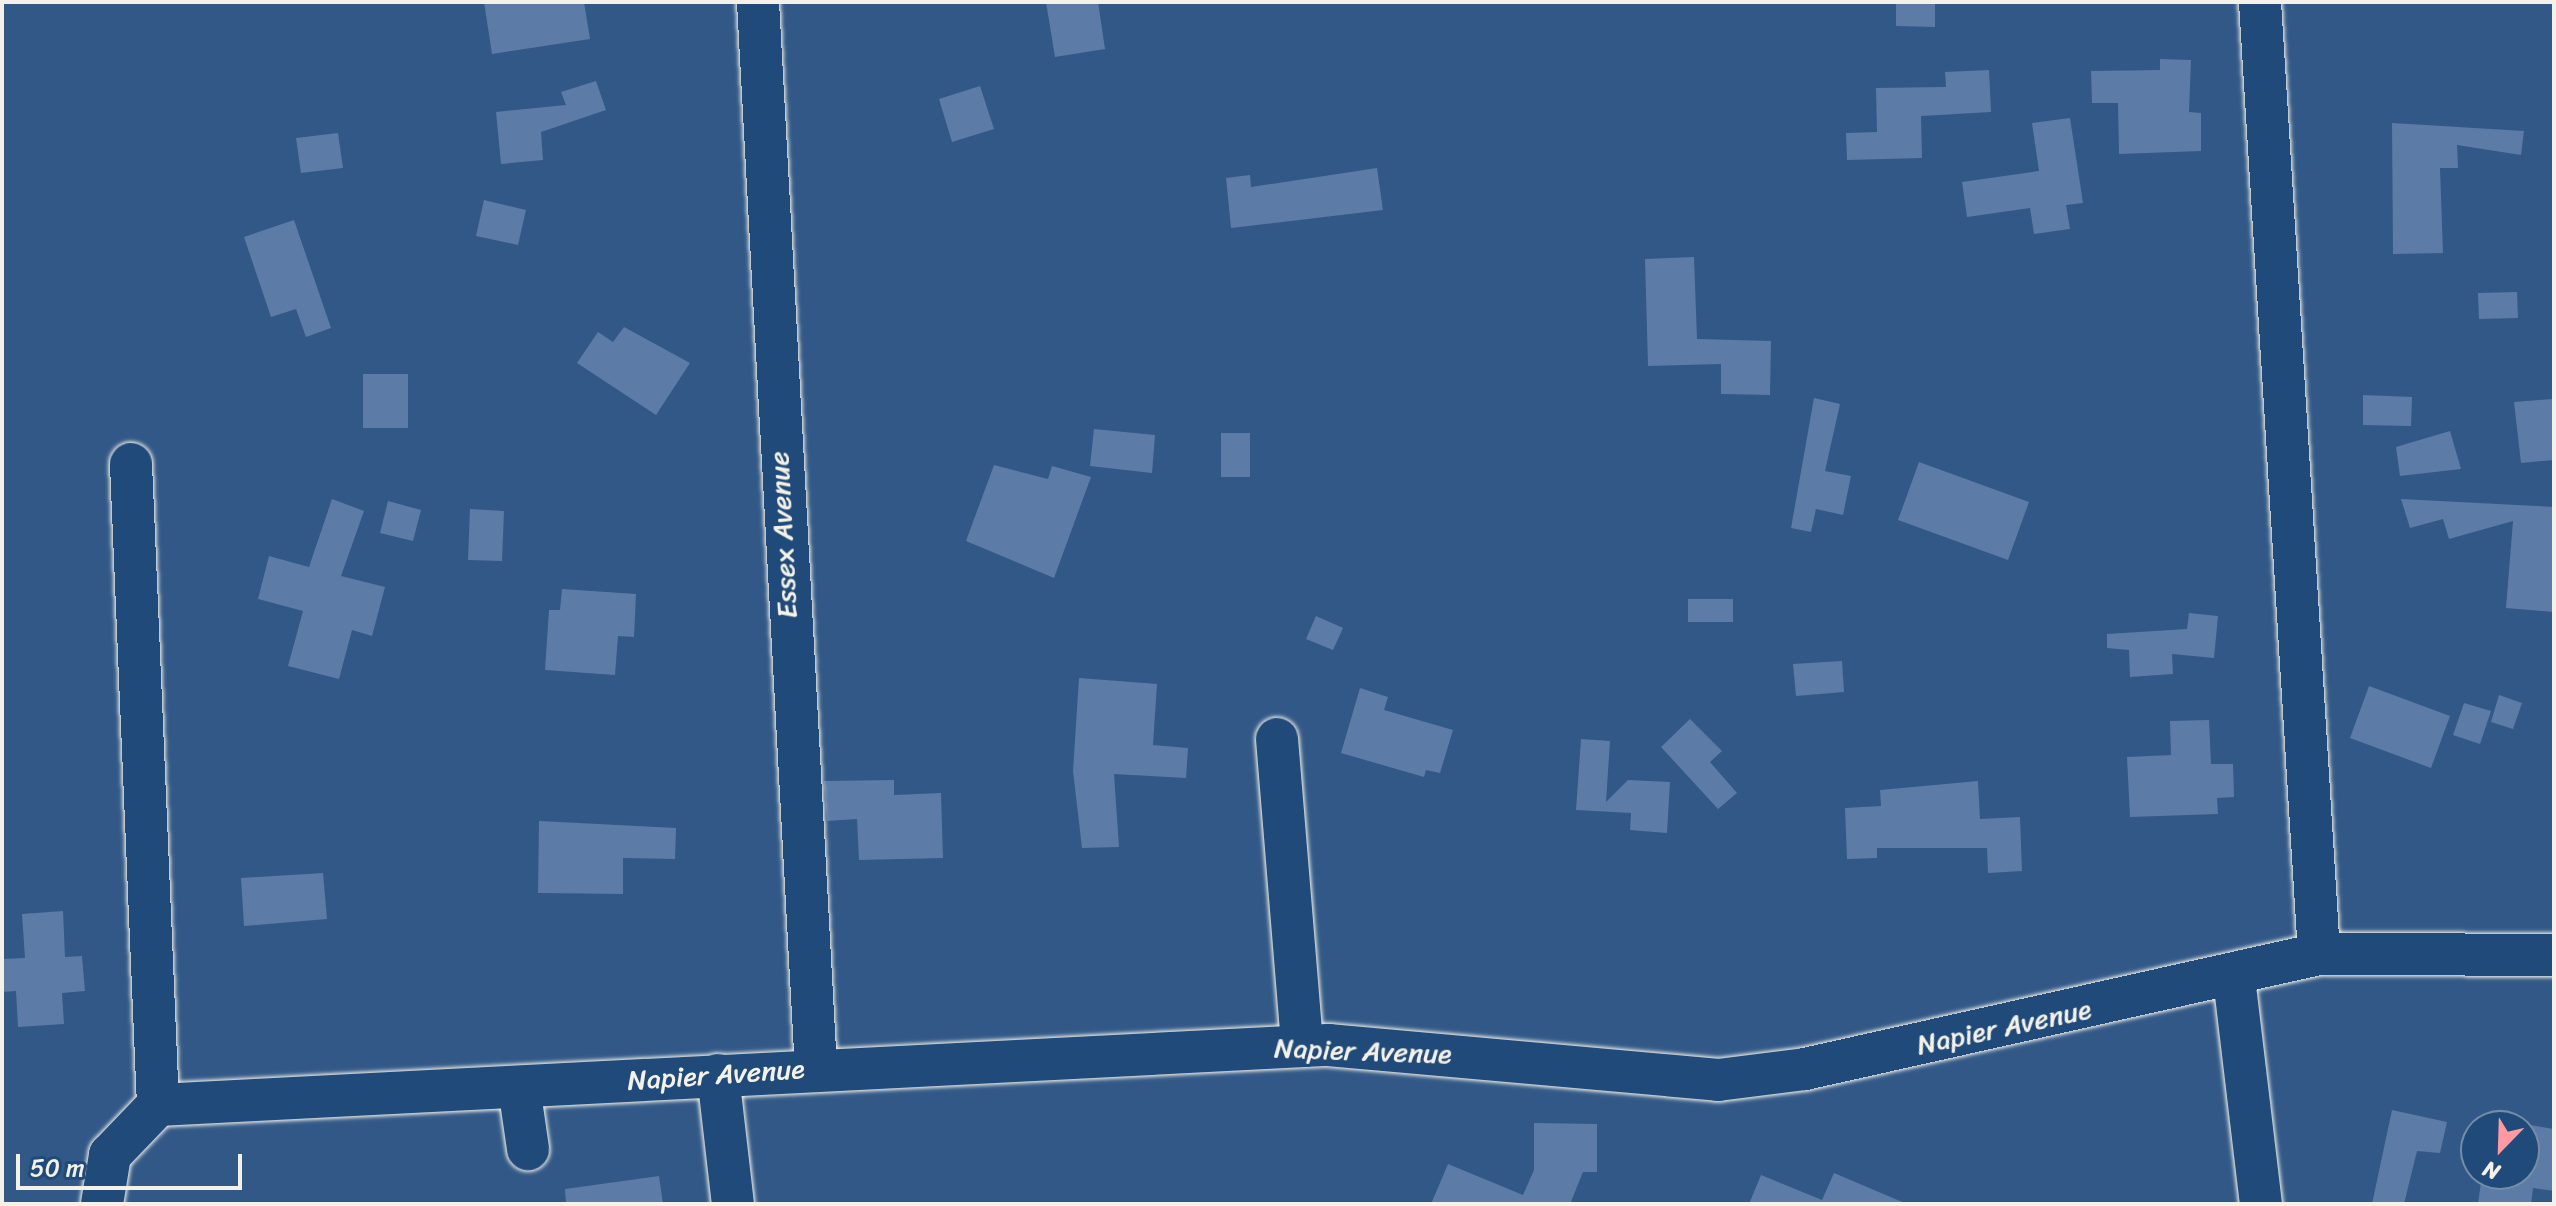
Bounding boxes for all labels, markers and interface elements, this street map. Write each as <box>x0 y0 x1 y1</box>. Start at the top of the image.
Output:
street label: Essex Avenue <box>762 451 804 619</box>
street label: Napier Avenue <box>1914 992 2094 1062</box>
street label: Napier Avenue <box>1274 1031 1452 1071</box>
street label: Napier Avenue <box>626 1052 806 1098</box>
north arrow <box>2460 1110 2540 1190</box>
scale bar <box>20 1138 246 1188</box>
text: 50 m <box>30 1147 85 1189</box>
text: N <box>2477 1150 2506 1192</box>

